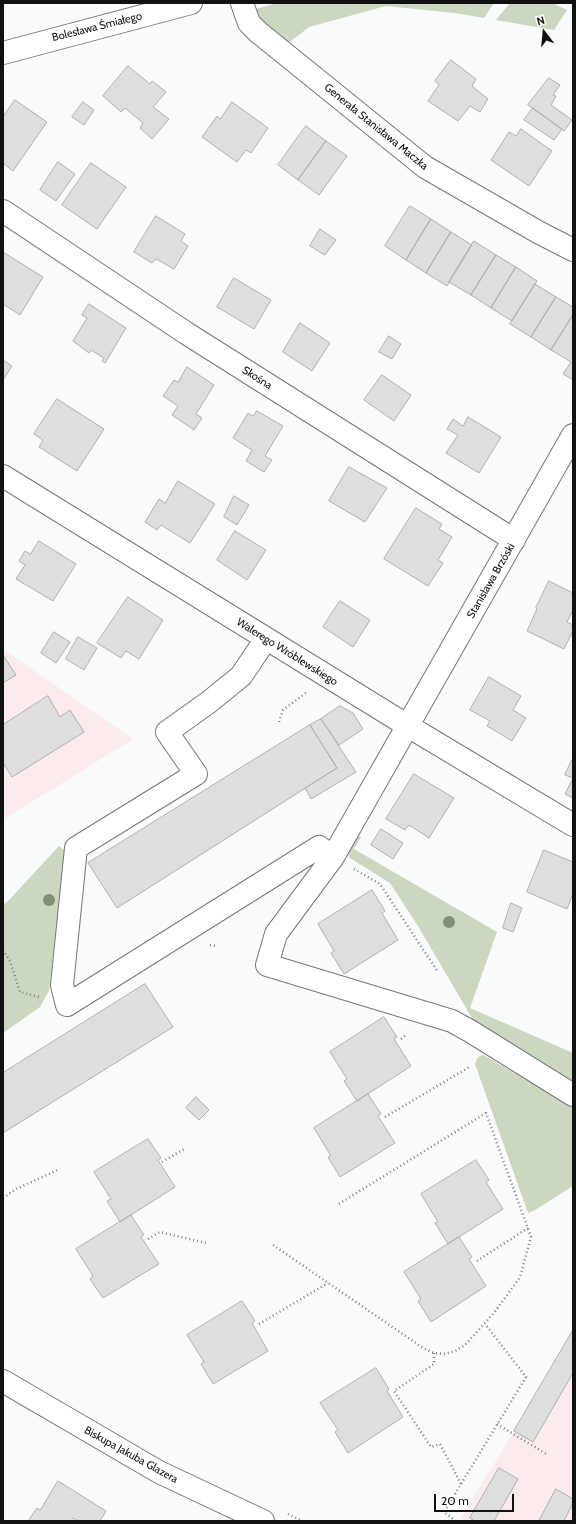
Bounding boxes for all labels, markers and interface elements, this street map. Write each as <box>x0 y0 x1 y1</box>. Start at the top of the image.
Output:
street label: Bolesława Śmiałego <box>51 9 143 45</box>
north arrow <box>524 12 564 52</box>
text: N <box>535 13 546 28</box>
street label: Generała Stanisława Maczka <box>321 81 431 173</box>
street label: Skośna <box>239 364 275 392</box>
street label: Stanisława Brzóski <box>464 541 518 621</box>
street label: Walerego Wróblewskiego <box>234 615 340 689</box>
street label: Biskupa Jakuba Glazera <box>82 1424 180 1486</box>
scale bar <box>436 1486 516 1512</box>
text: 20 m <box>441 1493 469 1508</box>

